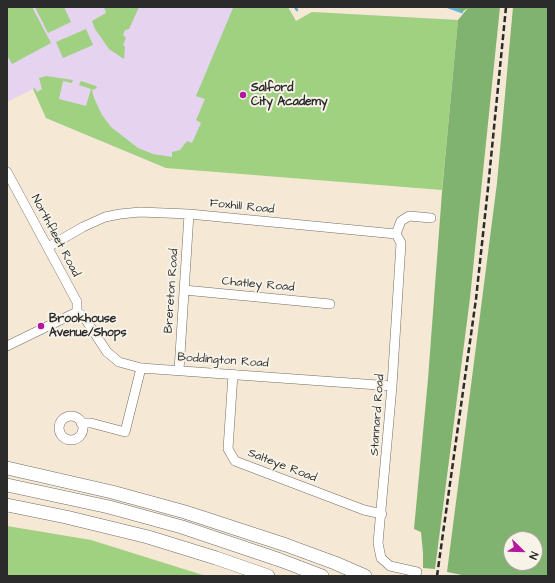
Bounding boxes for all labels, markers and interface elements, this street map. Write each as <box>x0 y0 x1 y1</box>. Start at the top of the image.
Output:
place label: Salford City Academy <box>251 81 328 109</box>
marker: Salford City Academy <box>238 90 248 100</box>
street label: Northfleet Road <box>27 192 83 280</box>
street label: Foxhill Road <box>209 196 275 218</box>
street label: Brereton Road <box>162 248 182 334</box>
street label: Chatley Road <box>221 275 295 295</box>
place label: Brookhouse Avenue/Shops <box>49 312 127 340</box>
marker: Brookhouse Avenue/Shops <box>36 321 46 331</box>
street label: Boddington Road <box>177 351 269 371</box>
street label: Stannard Road <box>368 374 388 456</box>
street label: Salteye Road <box>246 446 318 486</box>
north arrow <box>503 531 543 571</box>
text: N <box>525 549 542 562</box>

